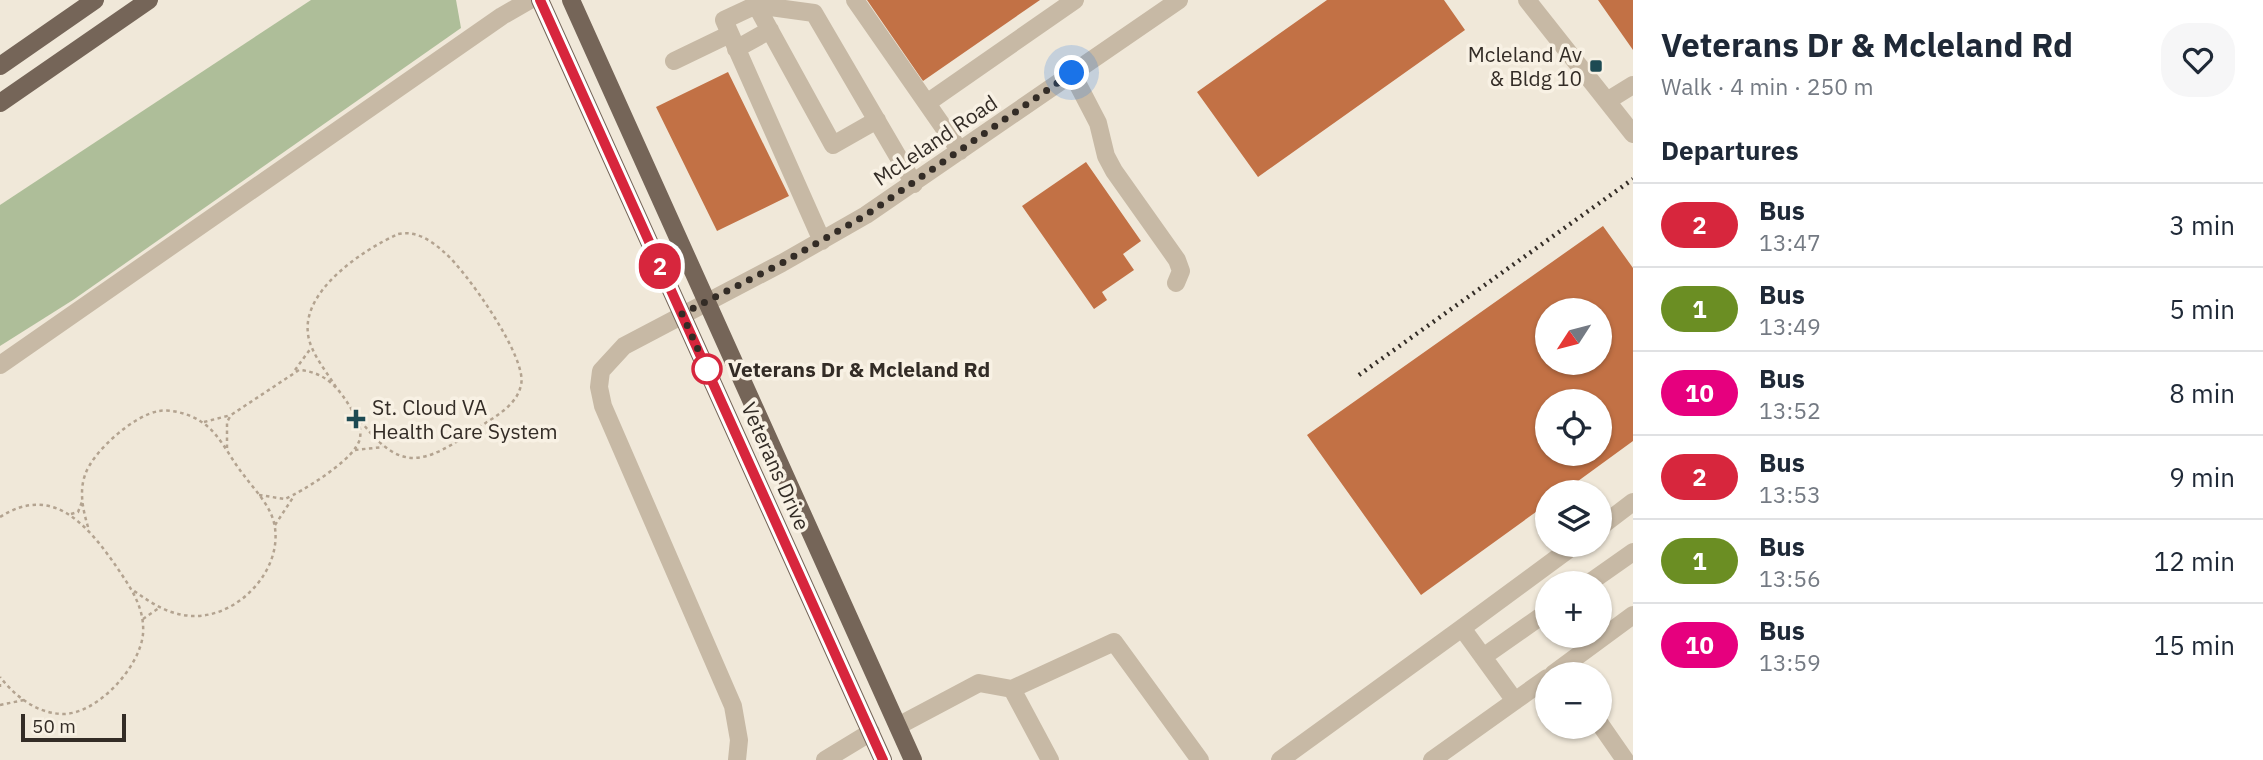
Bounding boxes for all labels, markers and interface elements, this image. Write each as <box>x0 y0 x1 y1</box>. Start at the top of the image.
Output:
text: Veterans Dr & Mcleland Rd <box>1661 23 2073 66</box>
button: heart <box>2161 23 2235 97</box>
place label: Mcleland Av & Bldg 10 <box>1468 40 1582 92</box>
your location <box>1054 55 1089 90</box>
marker: Mcleland Av & Bldg 10 <box>1588 58 1604 74</box>
text: Walk · 4 min · 250 m <box>1661 71 1874 101</box>
street label: McLeland Road <box>868 88 1002 192</box>
text: Departures <box>1661 133 1799 167</box>
text: Bus <box>1759 193 1805 227</box>
text: 3 min <box>2169 208 2235 242</box>
text: 2 <box>1692 209 1707 241</box>
text: 13:47 <box>1759 227 1821 257</box>
line badge: 2 <box>637 243 683 289</box>
text: 2 <box>653 250 667 282</box>
text: Bus <box>1759 277 1805 311</box>
text: 5 min <box>2169 292 2235 326</box>
text: 1 <box>1692 293 1707 325</box>
north arrow <box>1535 298 1612 374</box>
map controls <box>1535 298 1612 739</box>
text: 13:49 <box>1759 311 1821 341</box>
marker: Veterans Dr & Mcleland Rd <box>692 354 722 384</box>
place label: Veterans Dr & Mcleland Rd <box>728 355 990 383</box>
text: Bus <box>1759 361 1805 395</box>
text: 8 min <box>2169 376 2235 410</box>
text: 10 <box>1685 377 1714 409</box>
button: locate <box>1535 389 1612 466</box>
place label: St. Cloud VA Health Care System <box>372 393 558 445</box>
text: 13:52 <box>1759 395 1821 425</box>
street label: Veterans Drive <box>735 398 817 534</box>
marker: St. Cloud VA Health Care System <box>346 409 366 429</box>
text: Bus <box>1759 445 1805 479</box>
text: 9 min <box>2169 460 2235 494</box>
text: 2 <box>1692 461 1707 493</box>
text: 13:53 <box>1759 479 1821 509</box>
button: layers <box>1535 480 1612 557</box>
text: Bus <box>1759 529 1805 563</box>
text: 12 min <box>2154 544 2235 578</box>
text: 1 <box>1692 545 1707 577</box>
text: 13:56 <box>1759 563 1821 593</box>
button: + <box>1535 571 1612 648</box>
text: Bus <box>1759 613 1805 647</box>
text: 15 min <box>2154 628 2235 662</box>
text: 10 <box>1685 629 1714 661</box>
text: 13:59 <box>1759 647 1821 677</box>
button: − <box>1535 662 1612 739</box>
scale bar <box>21 711 126 743</box>
text: 50 m <box>32 714 76 738</box>

